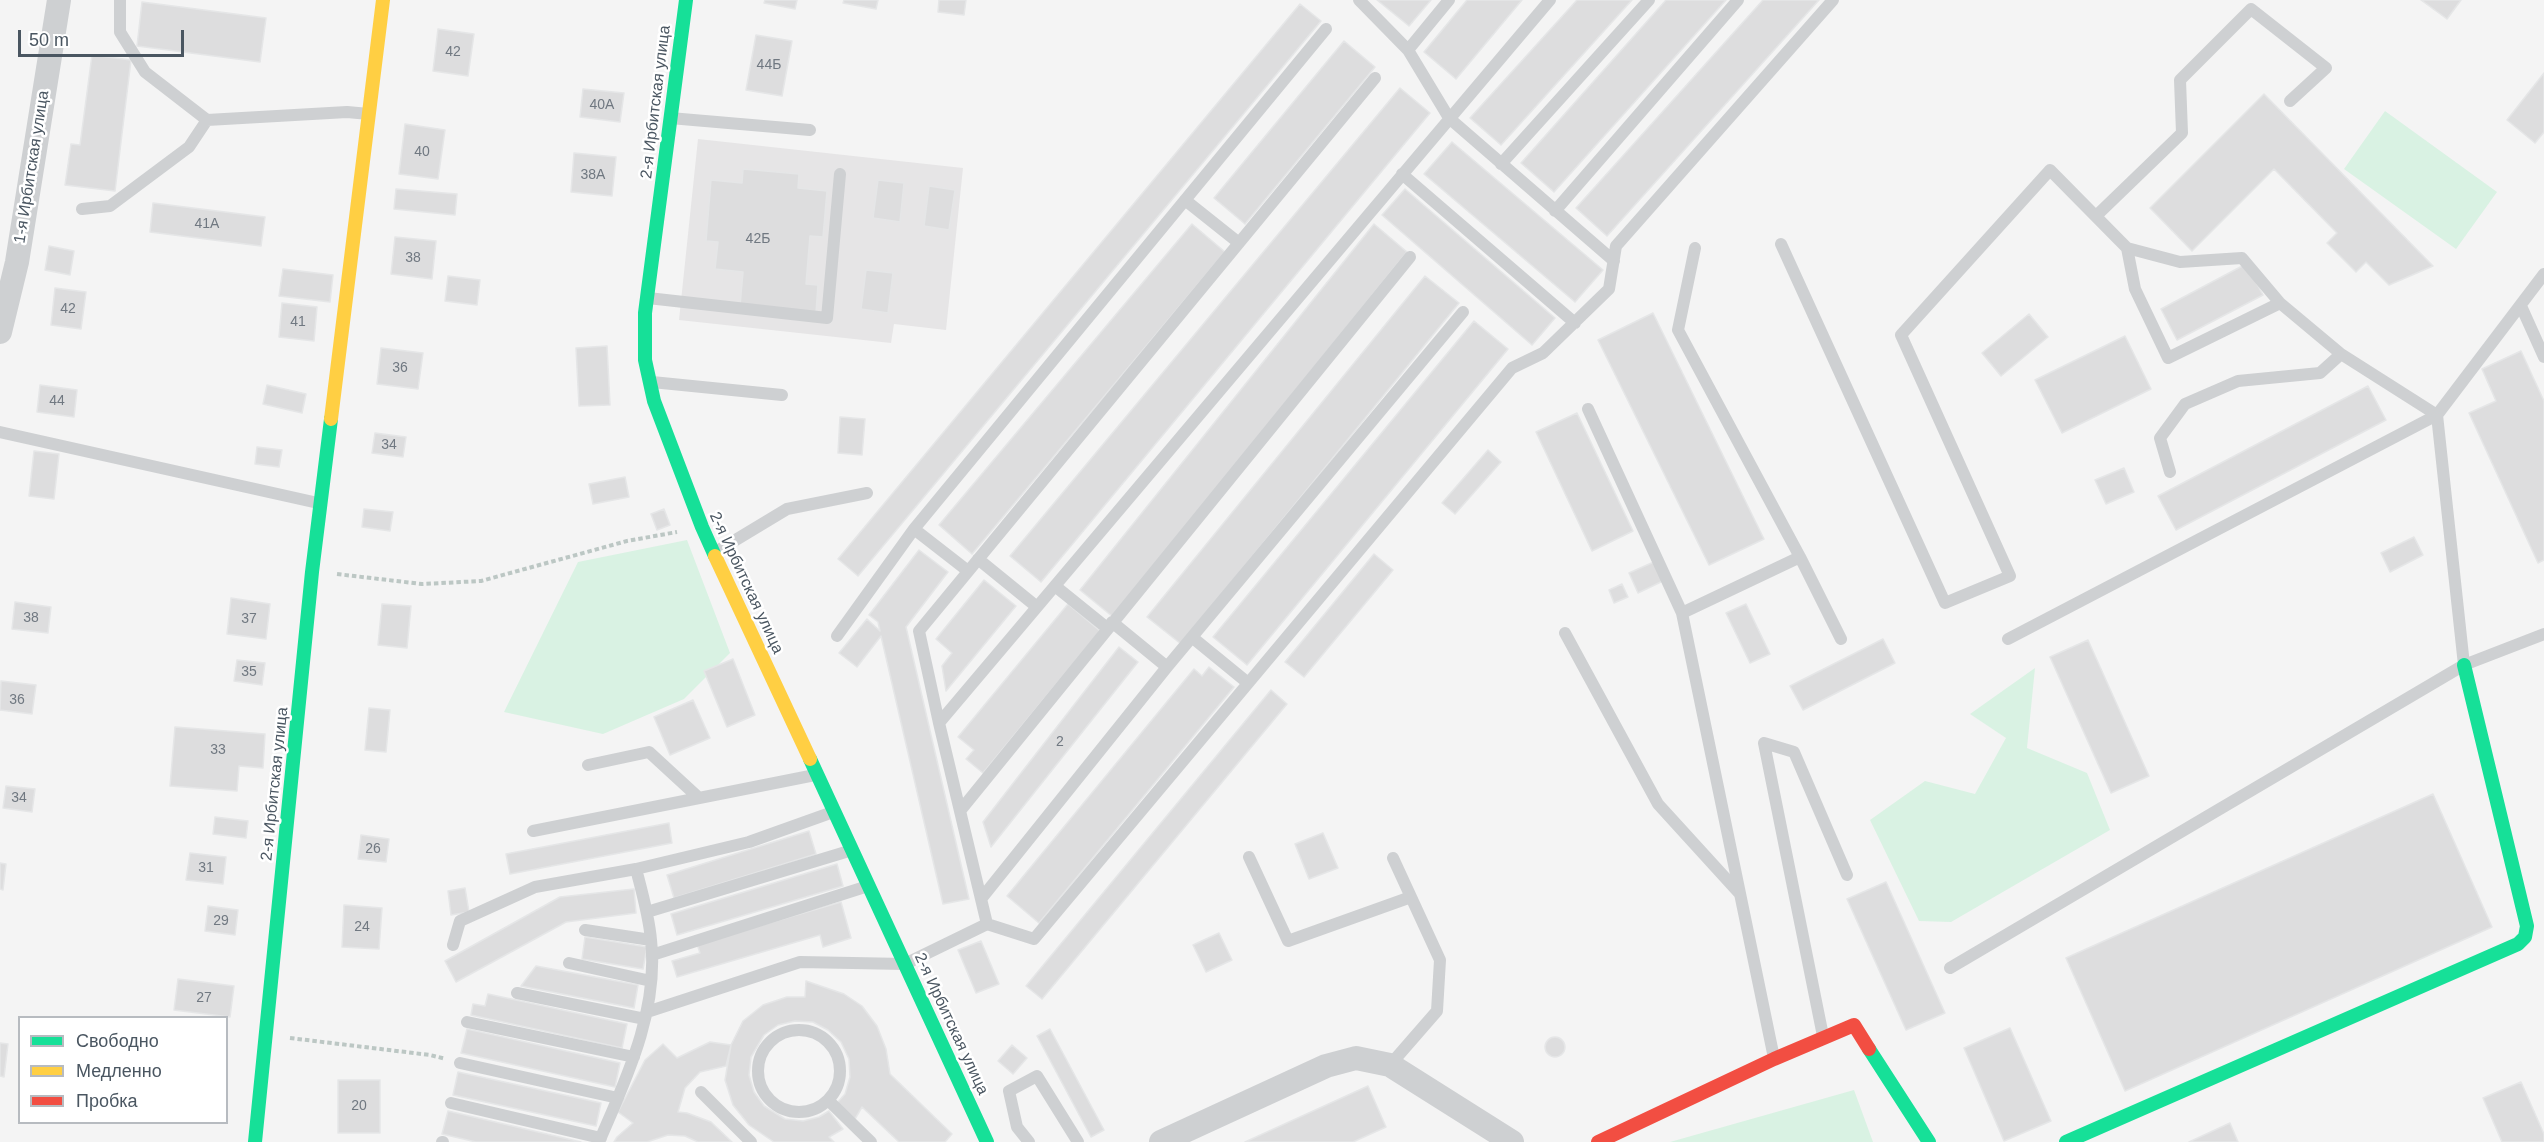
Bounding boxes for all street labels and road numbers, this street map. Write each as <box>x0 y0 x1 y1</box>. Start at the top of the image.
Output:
street label: 2-я Ирбитская улица <box>637 24 675 180</box>
street label: 1-я Ирбитская улица <box>10 89 54 245</box>
street label: 2-я Ирбитская улица <box>705 509 787 657</box>
street label: 2-я Ирбитская улица <box>257 706 293 862</box>
street label: 2-я Ирбитская улица <box>910 950 992 1098</box>

